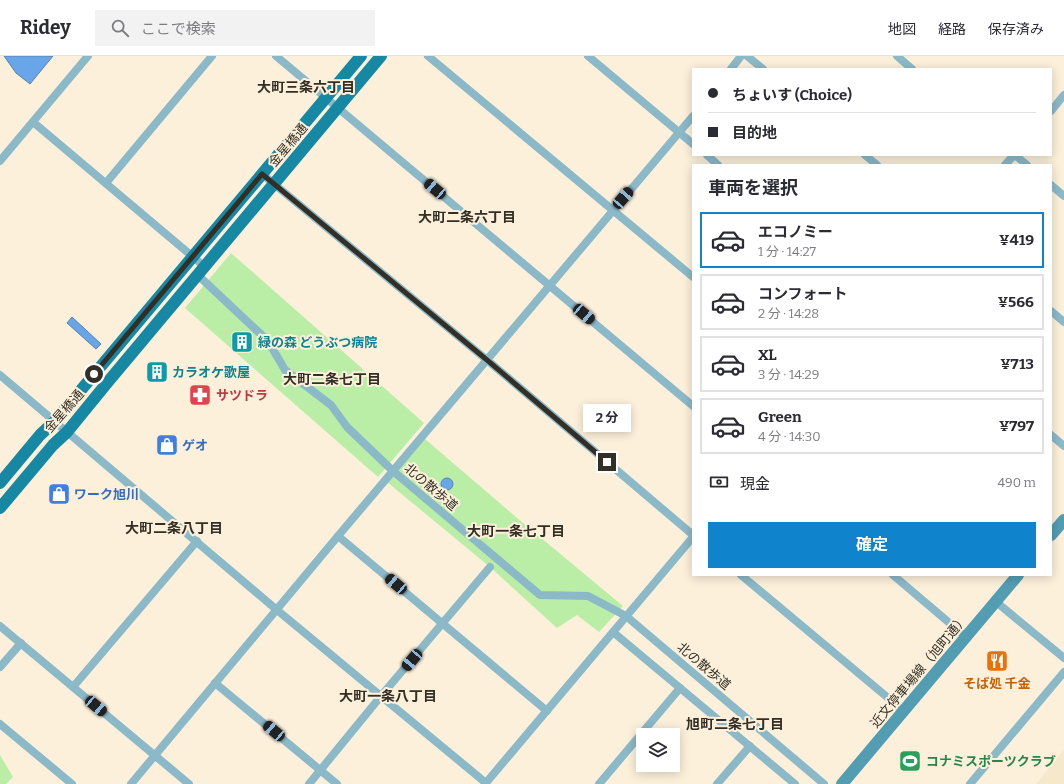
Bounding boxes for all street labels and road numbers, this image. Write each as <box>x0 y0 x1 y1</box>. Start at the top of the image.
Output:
street label: 金星橋通 <box>266 120 310 170</box>
street label: 金星橋通 <box>41 386 87 436</box>
street label: 北の散歩道 <box>401 460 461 514</box>
street label: 近文停車場線（旭町通） <box>867 611 971 731</box>
street label: 北の散歩道 <box>674 639 734 693</box>

